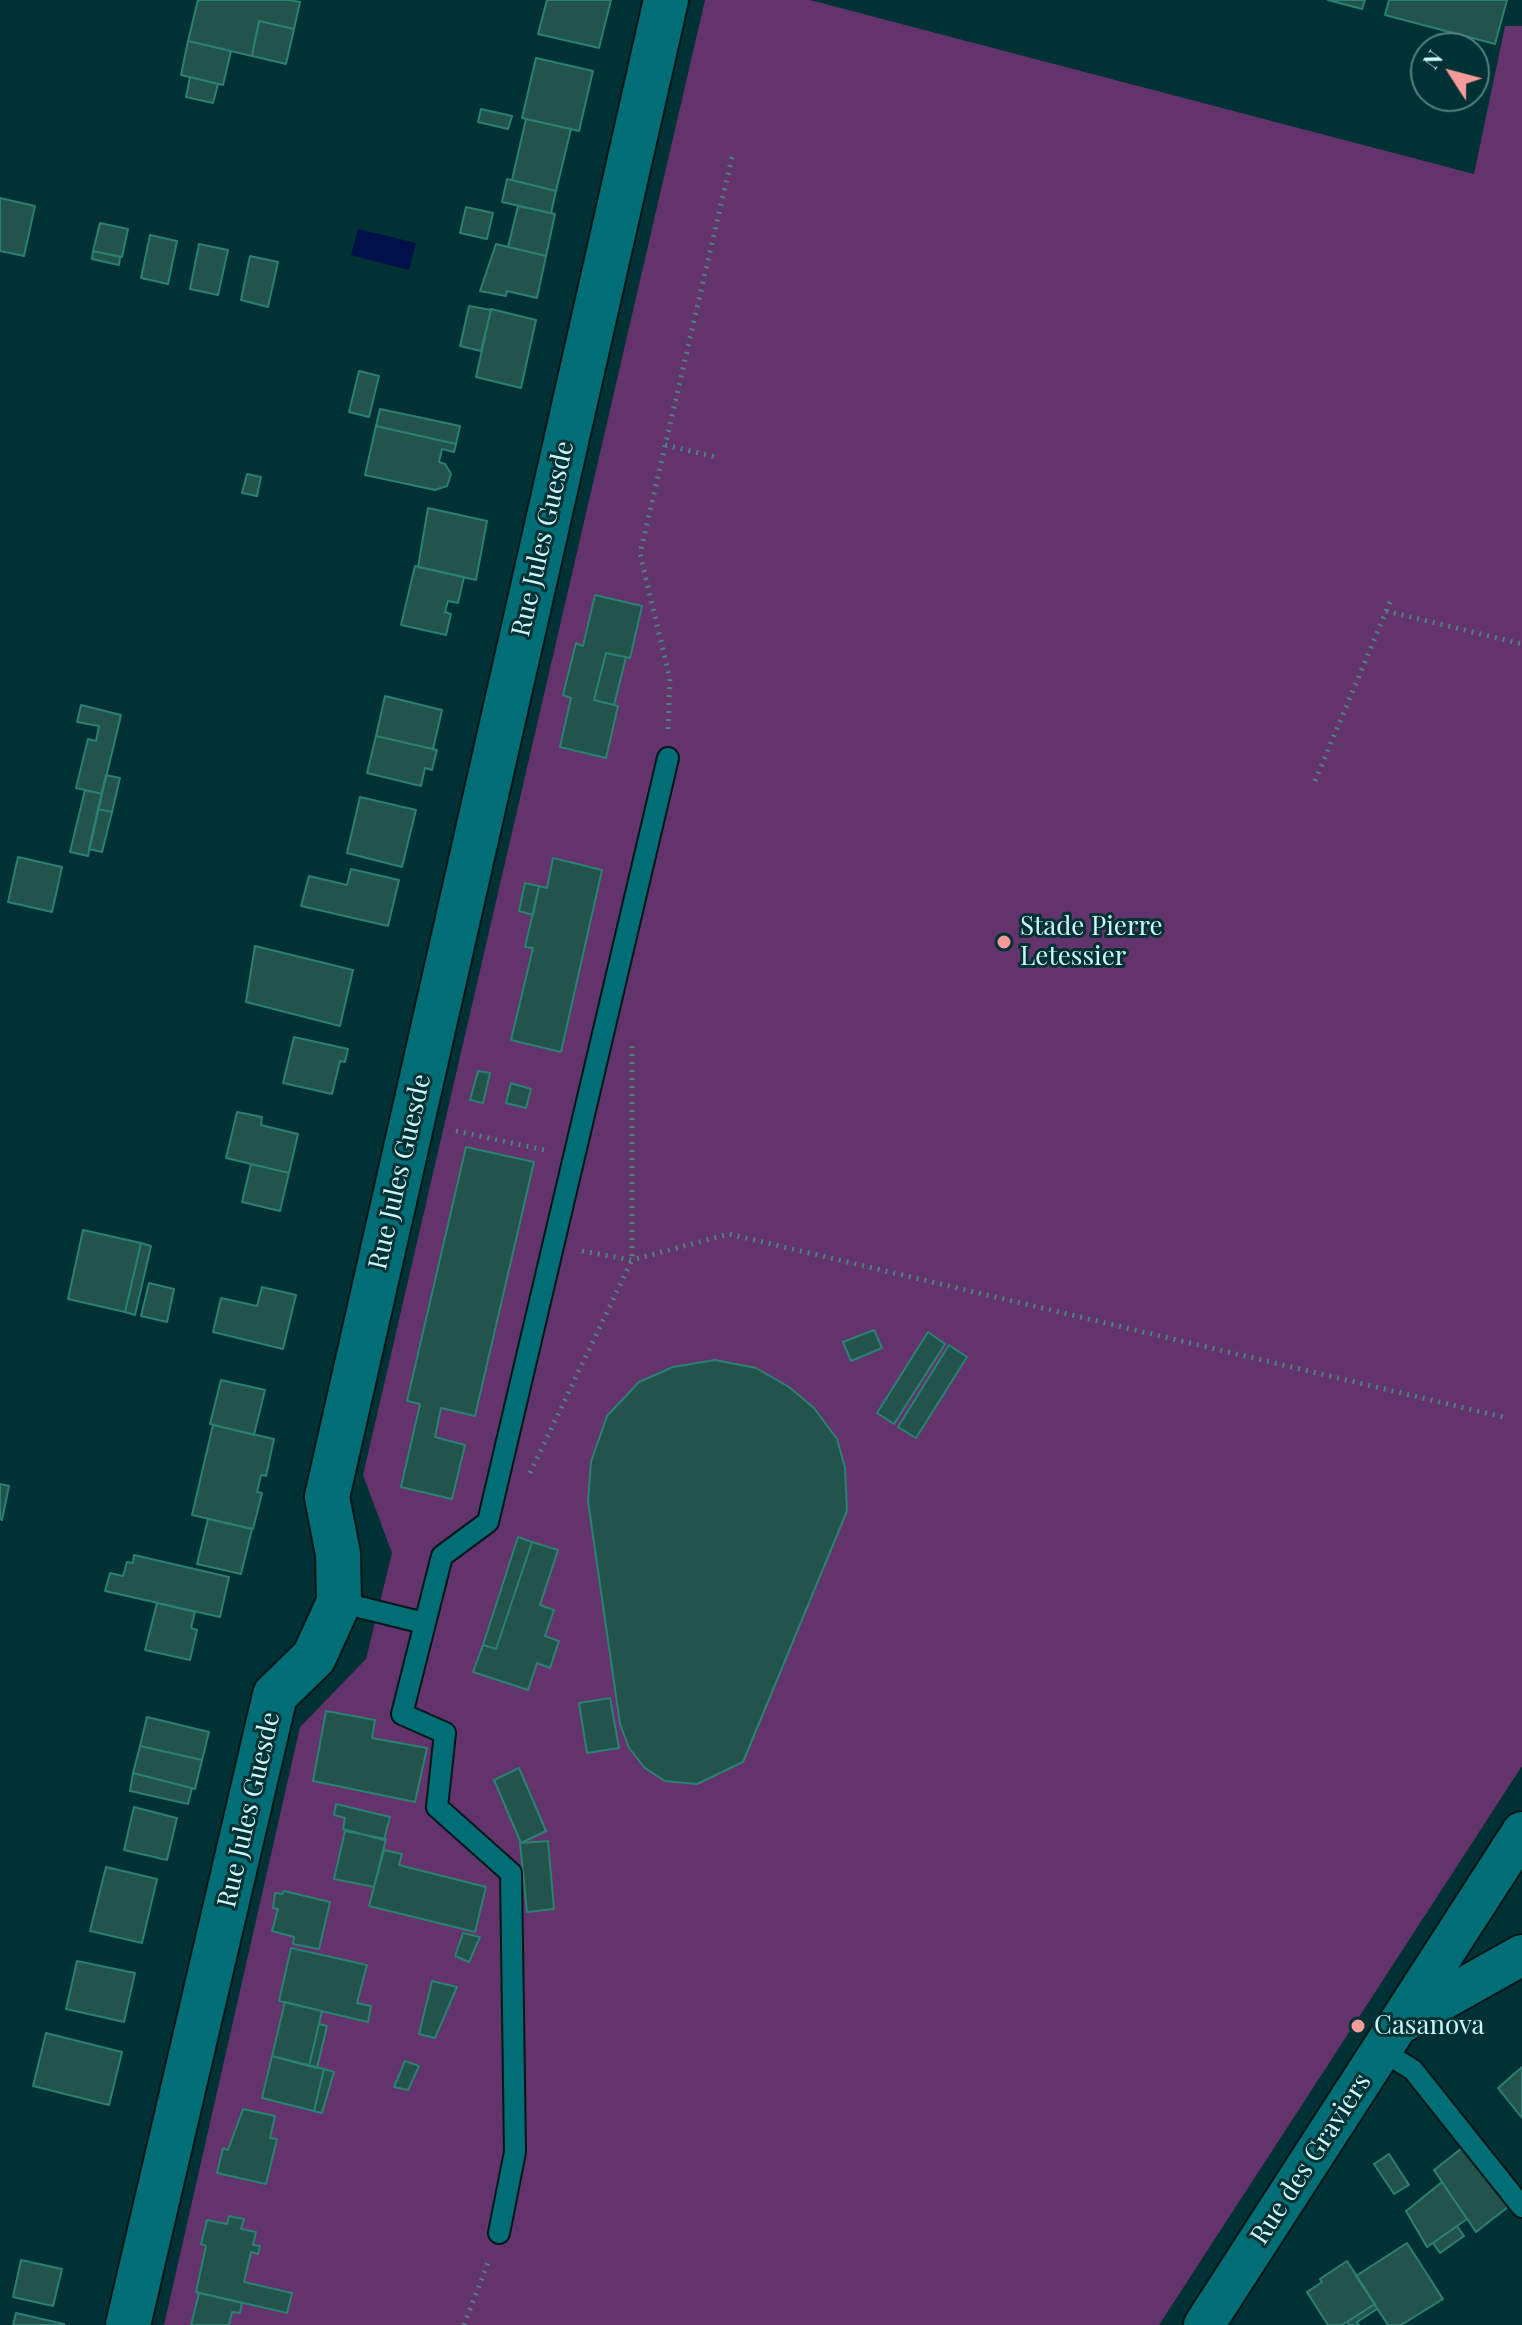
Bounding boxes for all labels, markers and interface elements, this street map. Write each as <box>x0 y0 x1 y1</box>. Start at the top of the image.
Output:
north arrow <box>1410 32 1490 112</box>
text: N <box>1415 44 1449 74</box>
street label: Rue Jules Guesde <box>505 438 581 640</box>
place label: Stade Pierre Letessier <box>1020 911 1163 972</box>
marker: Stade Pierre Letessier <box>995 933 1013 951</box>
street label: Rue Jules Guesde <box>362 1071 438 1273</box>
street label: Rue Jules Guesde <box>211 1709 287 1911</box>
place label: Casanova <box>1374 2010 1484 2042</box>
marker: Casanova <box>1349 2017 1367 2035</box>
street label: Rue des Graviers <box>1244 2068 1378 2250</box>

